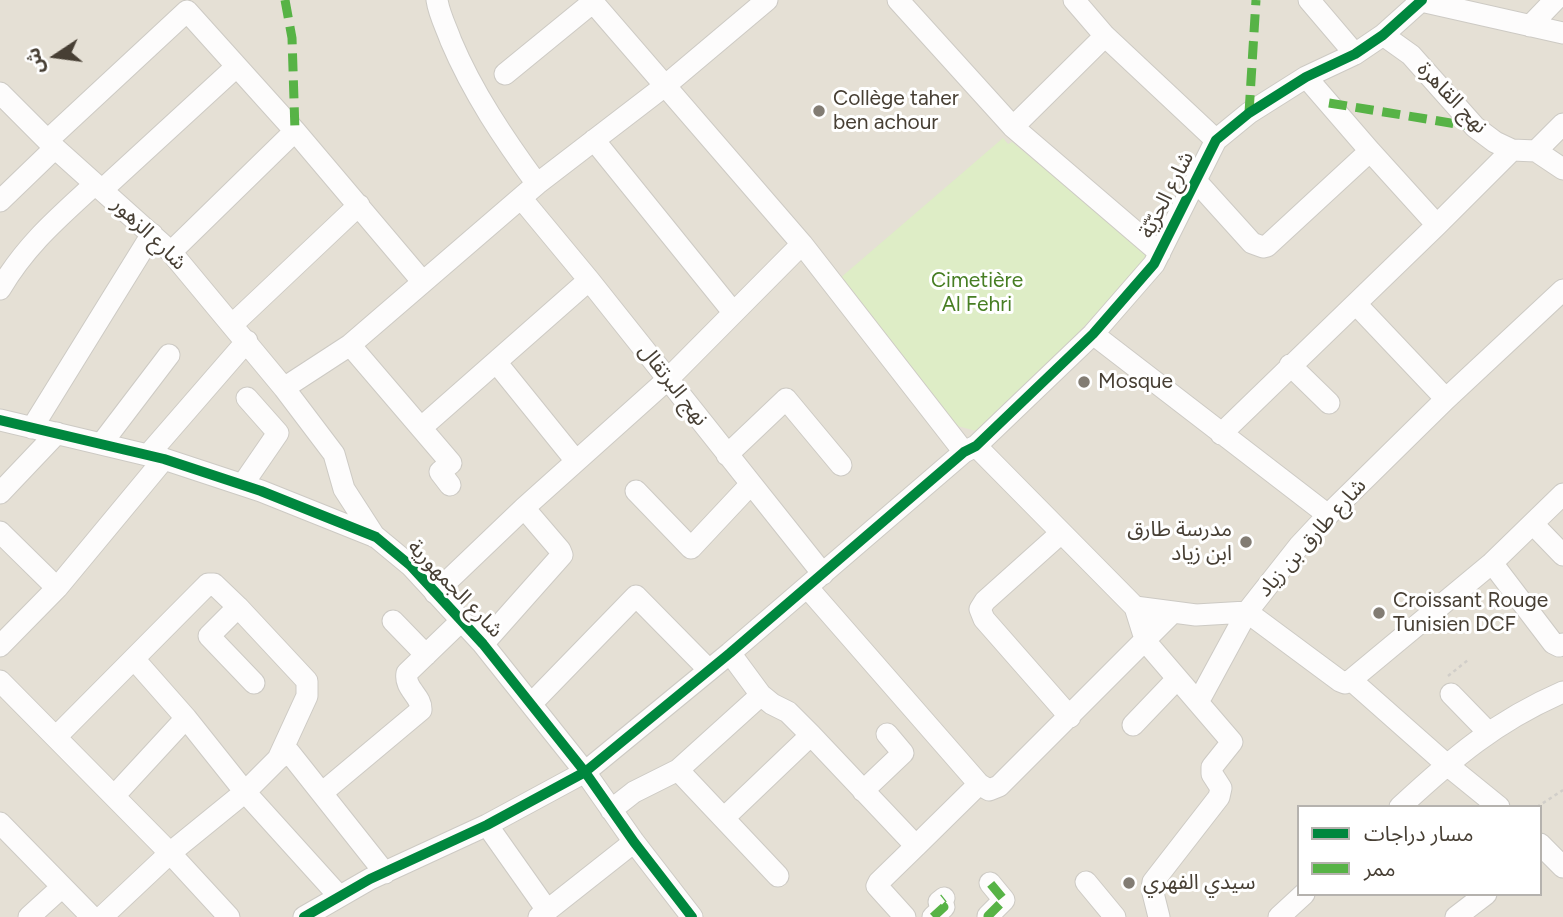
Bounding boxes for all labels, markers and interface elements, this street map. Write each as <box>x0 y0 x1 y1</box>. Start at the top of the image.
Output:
north arrow <box>21 21 91 91</box>
text: ش <box>21 46 49 76</box>
street label: نهج القاهرة <box>1412 57 1492 139</box>
place label: Collège taher ben achour <box>833 86 959 136</box>
marker: Collège taher ben achour <box>811 103 827 119</box>
street label: شارع الحرّيّة <box>1134 147 1200 243</box>
street label: شارع الزهور <box>107 192 191 276</box>
park label: Cimetière Al Fehri <box>931 268 1023 318</box>
street label: نهج البرتقال <box>633 339 713 431</box>
place label: Mosque <box>1098 369 1173 395</box>
marker: Mosque <box>1076 374 1092 390</box>
street label: شارع طارق بن زياد <box>1252 474 1372 602</box>
place label: مدرسة طارق ابن زياد <box>1127 517 1232 567</box>
marker: مدرسة طارق ابن زياد <box>1238 534 1254 550</box>
street label: شارع الجمهورية <box>402 535 508 643</box>
place label: Croissant Rouge Tunisien DCF <box>1393 588 1548 638</box>
marker: Croissant Rouge Tunisien DCF <box>1371 605 1387 621</box>
legend <box>1297 805 1542 896</box>
text: مسار دراجات <box>1364 821 1473 846</box>
text: ممر <box>1364 856 1395 881</box>
place label: سيدي الفهري <box>1143 870 1255 896</box>
marker: سيدي الفهري <box>1121 875 1137 891</box>

